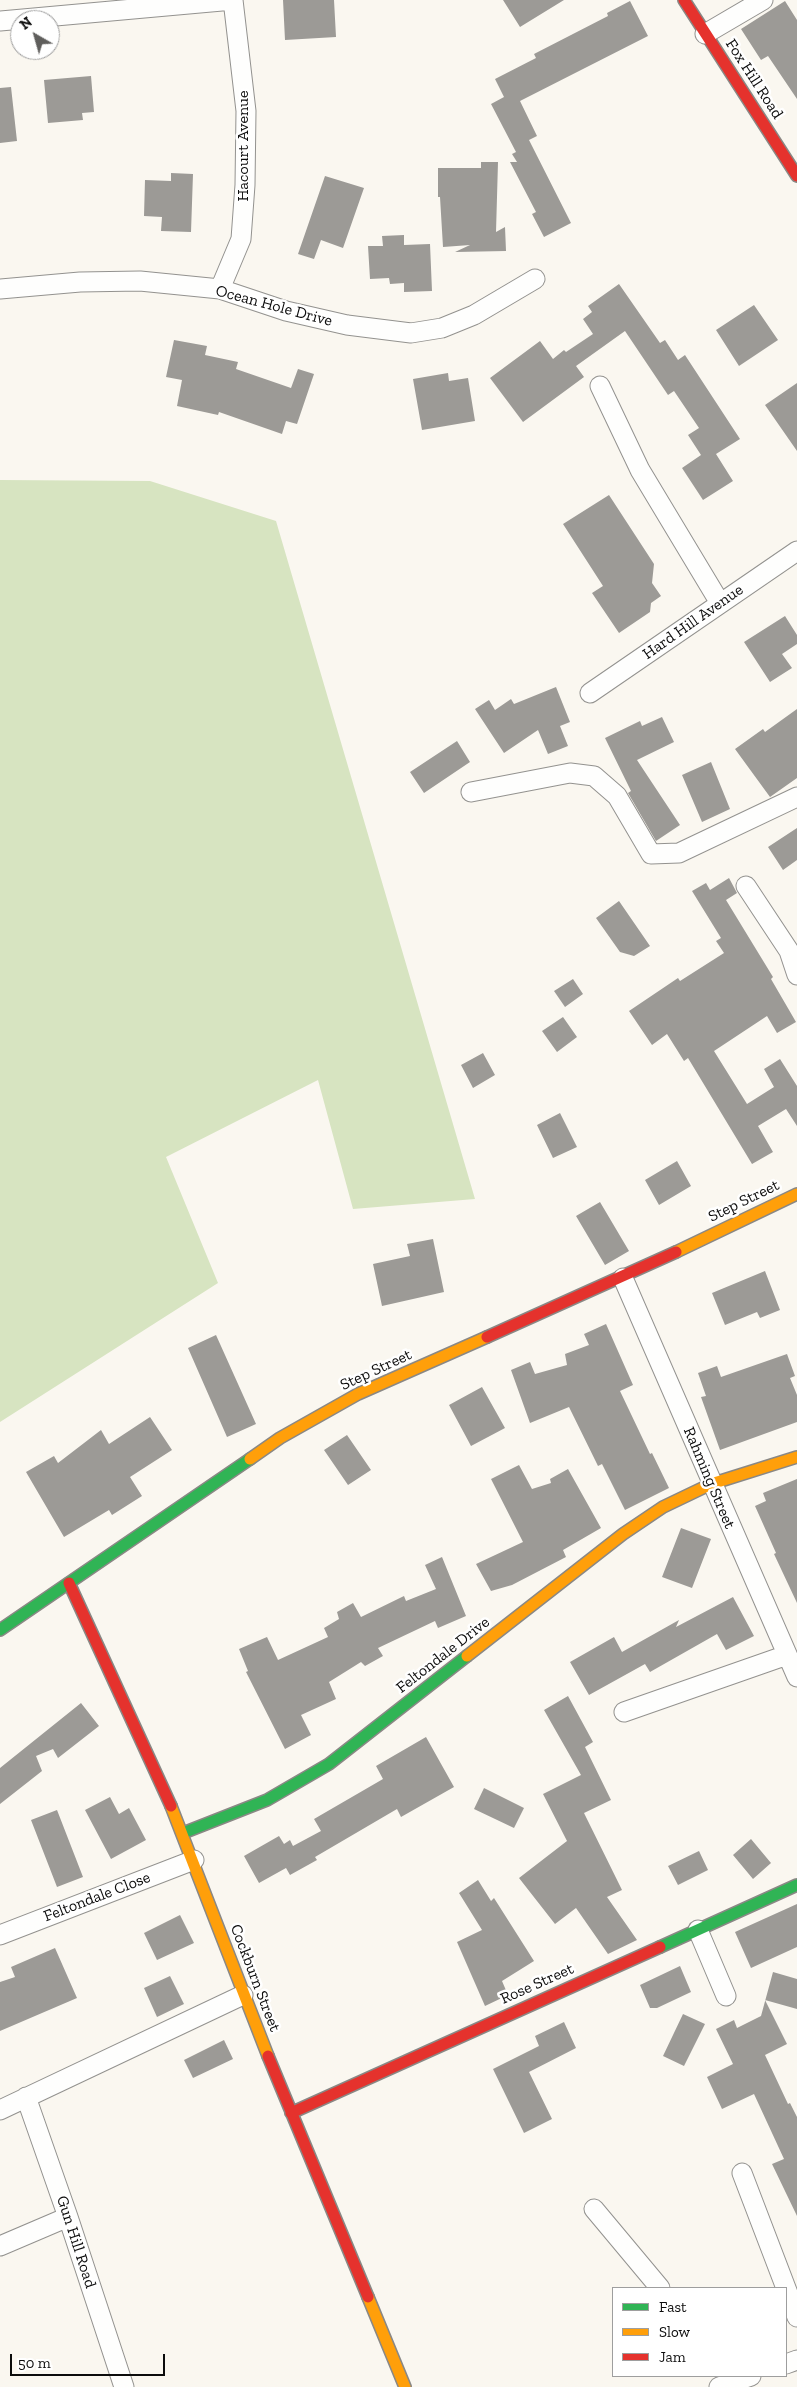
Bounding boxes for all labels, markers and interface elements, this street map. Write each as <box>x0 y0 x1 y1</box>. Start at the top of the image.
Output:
north arrow <box>10 10 60 60</box>
text: N <box>17 14 35 34</box>
street label: Fox Hill Road <box>721 35 787 123</box>
street label: Hacourt Avenue <box>233 90 253 202</box>
street label: Ocean Hole Drive <box>214 281 334 331</box>
street label: Hard Hill Avenue <box>639 580 747 664</box>
street label: Step Street <box>705 1176 783 1226</box>
street label: Step Street <box>337 1345 415 1395</box>
street label: Rahming Street <box>679 1424 739 1532</box>
street label: Feltondale Drive <box>392 1613 494 1697</box>
street label: Feltondale Close <box>41 1868 153 1926</box>
street label: Cockburn Street <box>226 1922 284 2034</box>
street label: Rose Street <box>497 1959 577 2009</box>
street label: Gun Hill Road <box>52 2193 100 2291</box>
legend <box>612 2287 787 2377</box>
text: Fast <box>659 2298 687 2316</box>
text: Slow <box>659 2323 690 2341</box>
scale bar <box>12 2344 168 2376</box>
text: Jam <box>659 2348 686 2366</box>
text: 50 m <box>18 2354 51 2372</box>

